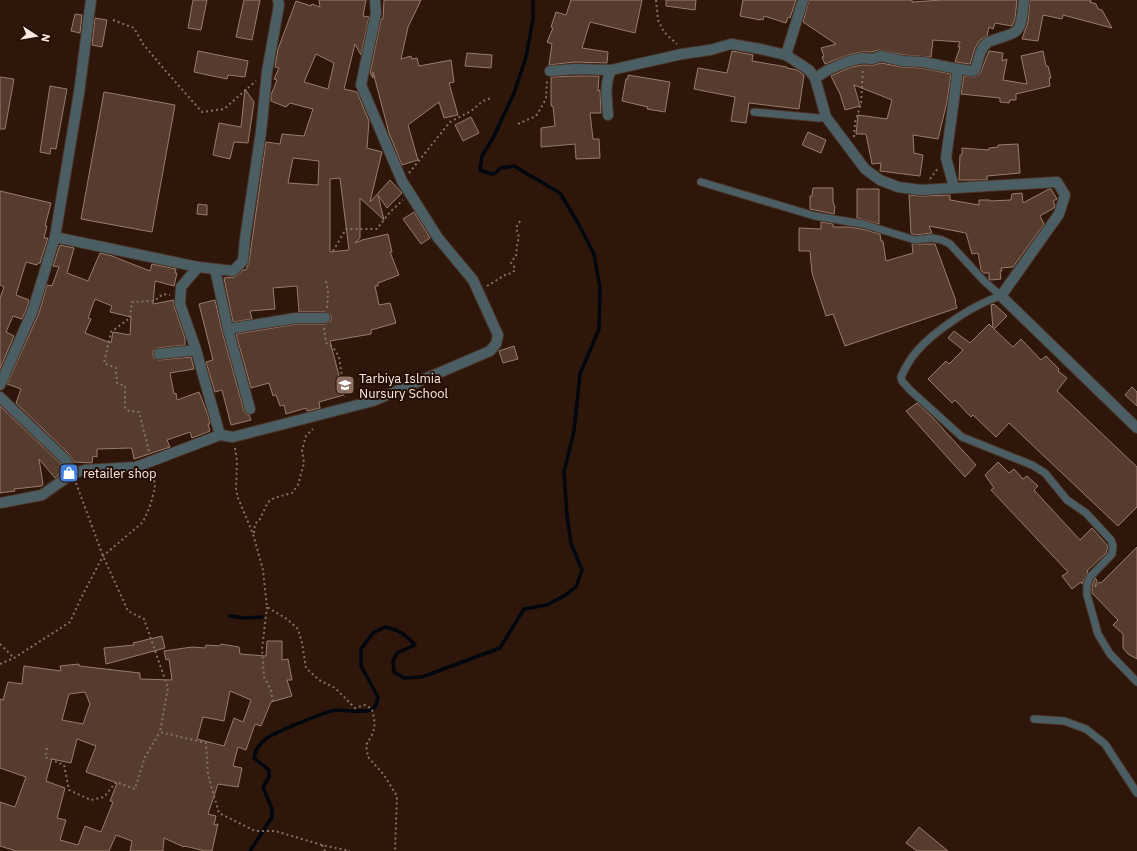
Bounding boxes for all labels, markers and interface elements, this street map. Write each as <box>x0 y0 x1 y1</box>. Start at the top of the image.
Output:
north arrow <box>16 16 56 56</box>
text: N <box>38 33 53 43</box>
place label: Tarbiya Islmia Nursury School <box>359 370 449 402</box>
school or university icon: Tarbiya Islmia Nursury School <box>334 374 356 396</box>
shop icon: retailer shop <box>58 462 80 484</box>
place label: retailer shop <box>83 465 157 482</box>

